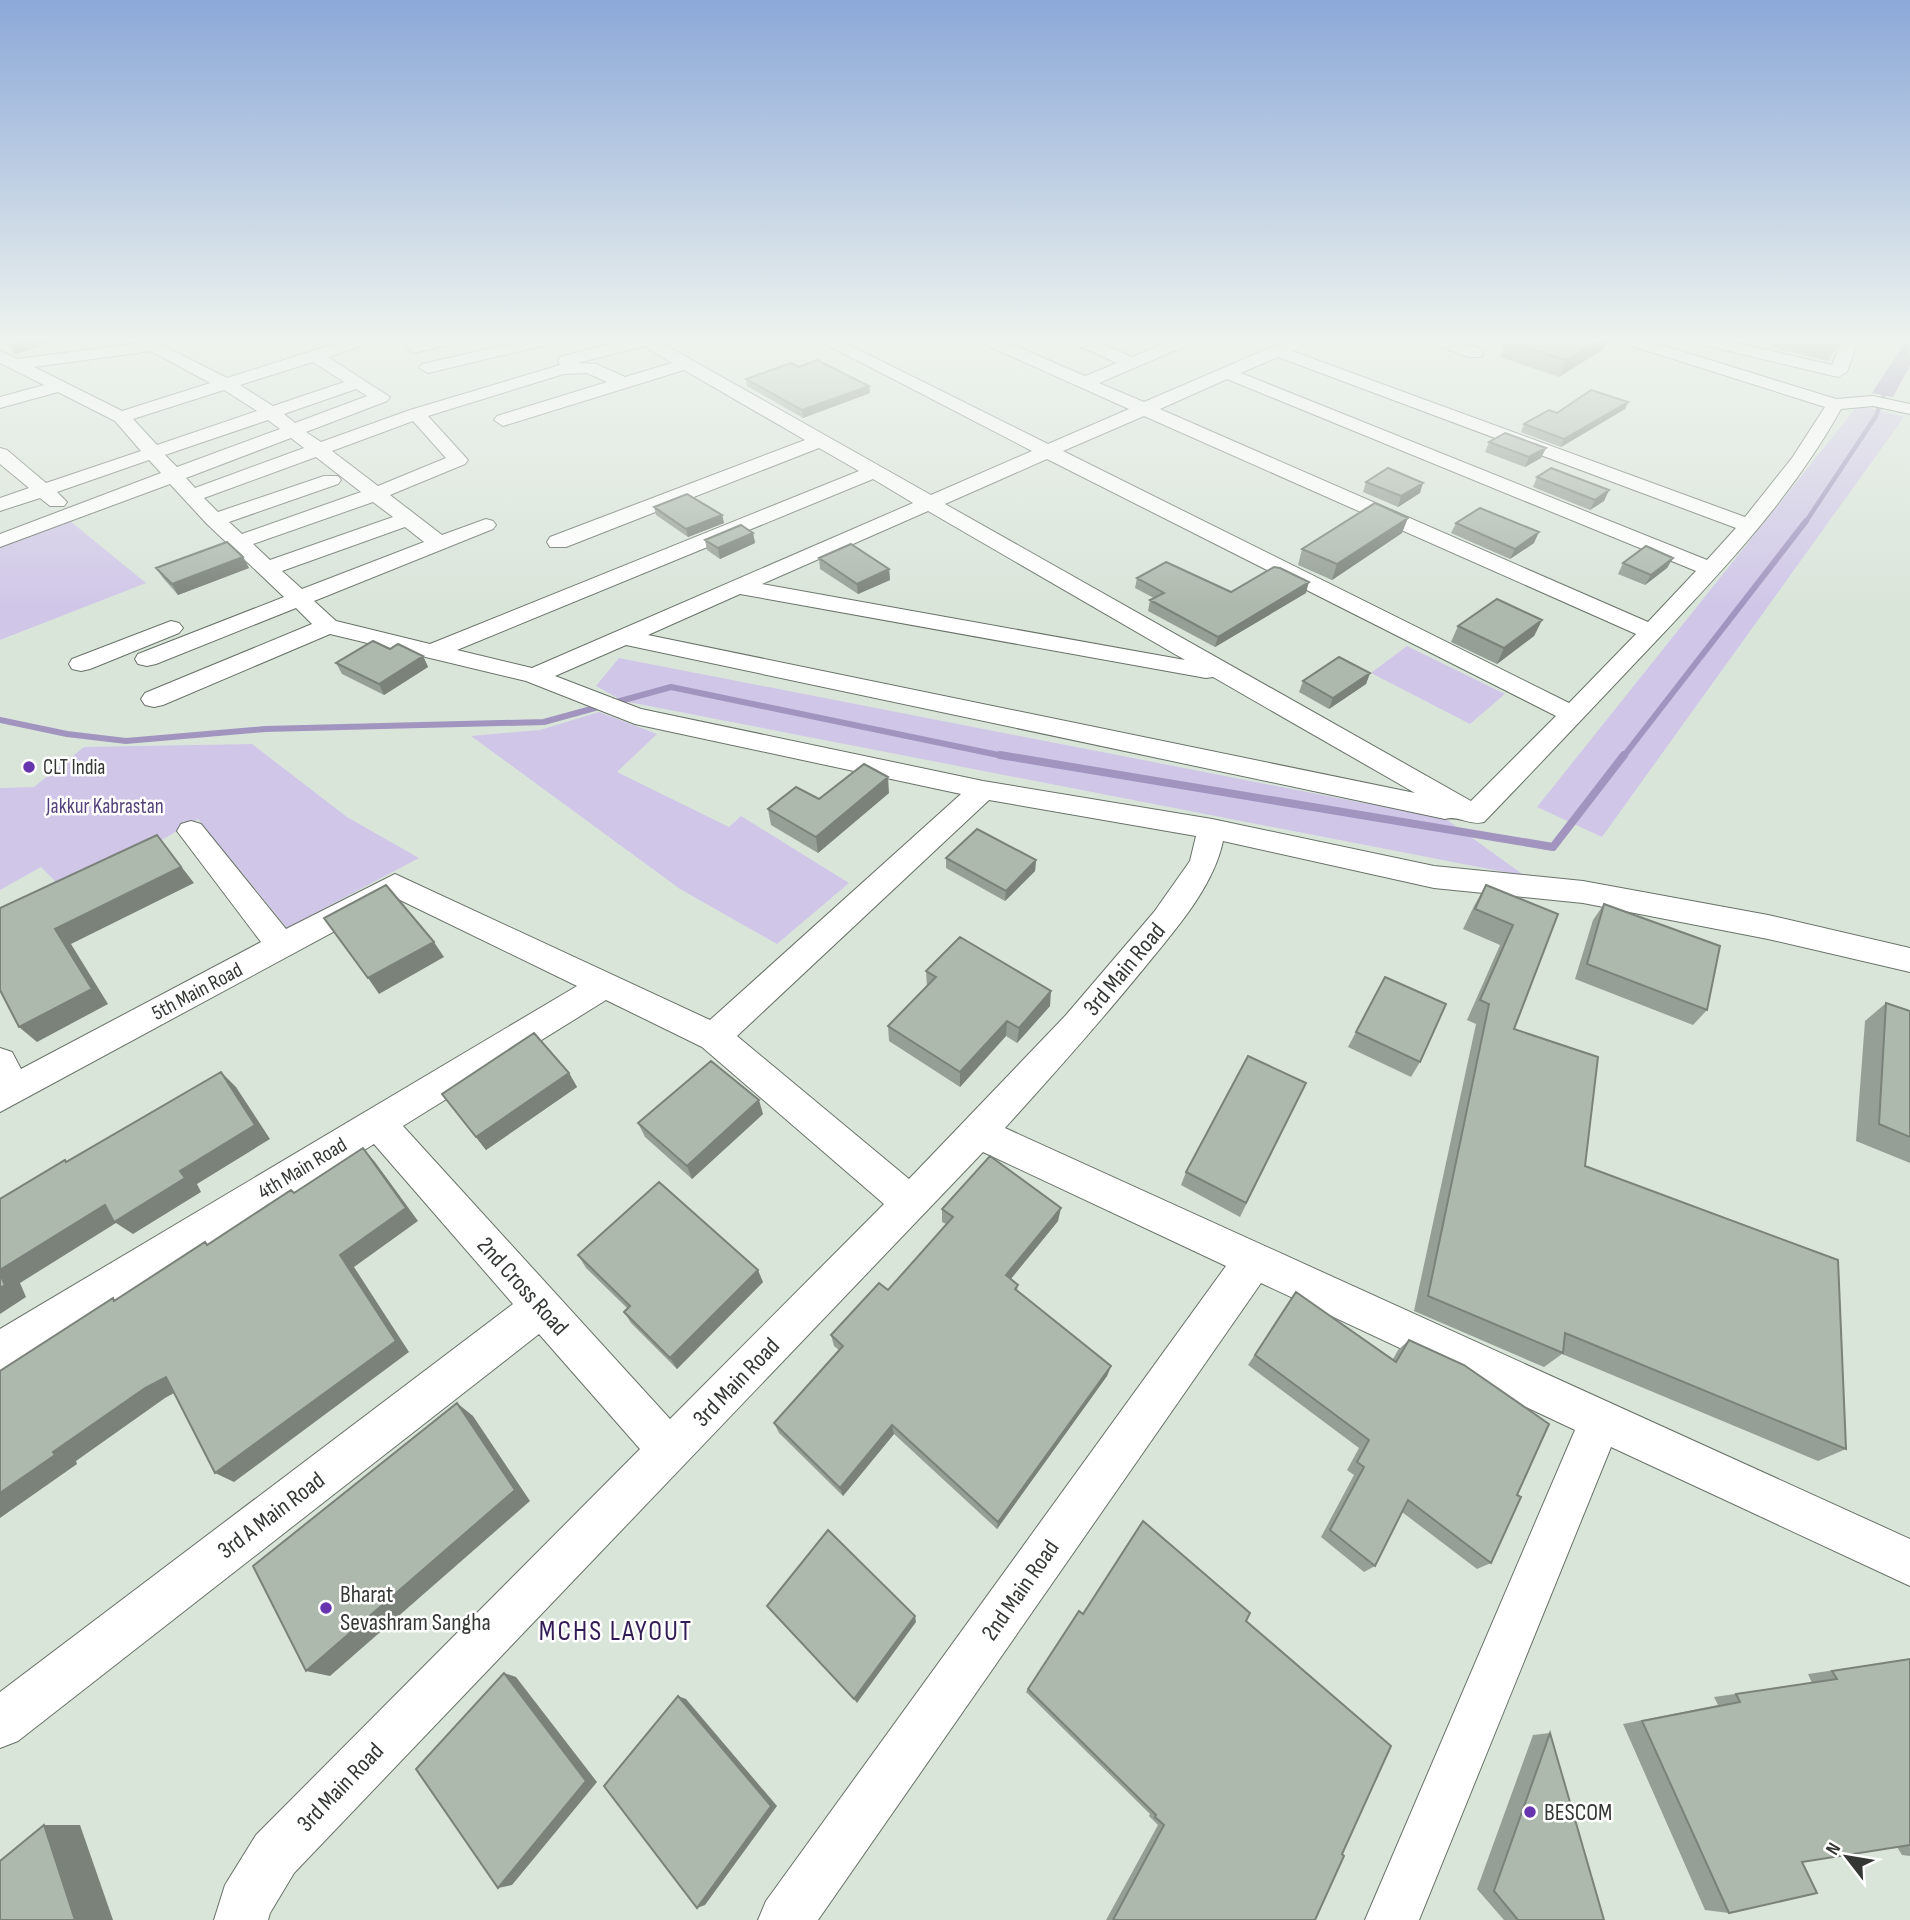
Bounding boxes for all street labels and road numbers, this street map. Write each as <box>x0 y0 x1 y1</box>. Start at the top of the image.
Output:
street label: 3rd Main Road <box>1077 917 1172 1022</box>
street label: 5th Main Road <box>148 957 247 1026</box>
street label: 4th Main Road <box>253 1132 351 1205</box>
street label: 2nd Cross Road <box>471 1231 574 1342</box>
street label: 3rd Main Road <box>687 1332 786 1433</box>
street label: 3rd A Main Road <box>212 1466 331 1565</box>
street label: 2nd Main Road <box>975 1534 1066 1646</box>
street label: 3rd Main Road <box>291 1737 390 1838</box>

